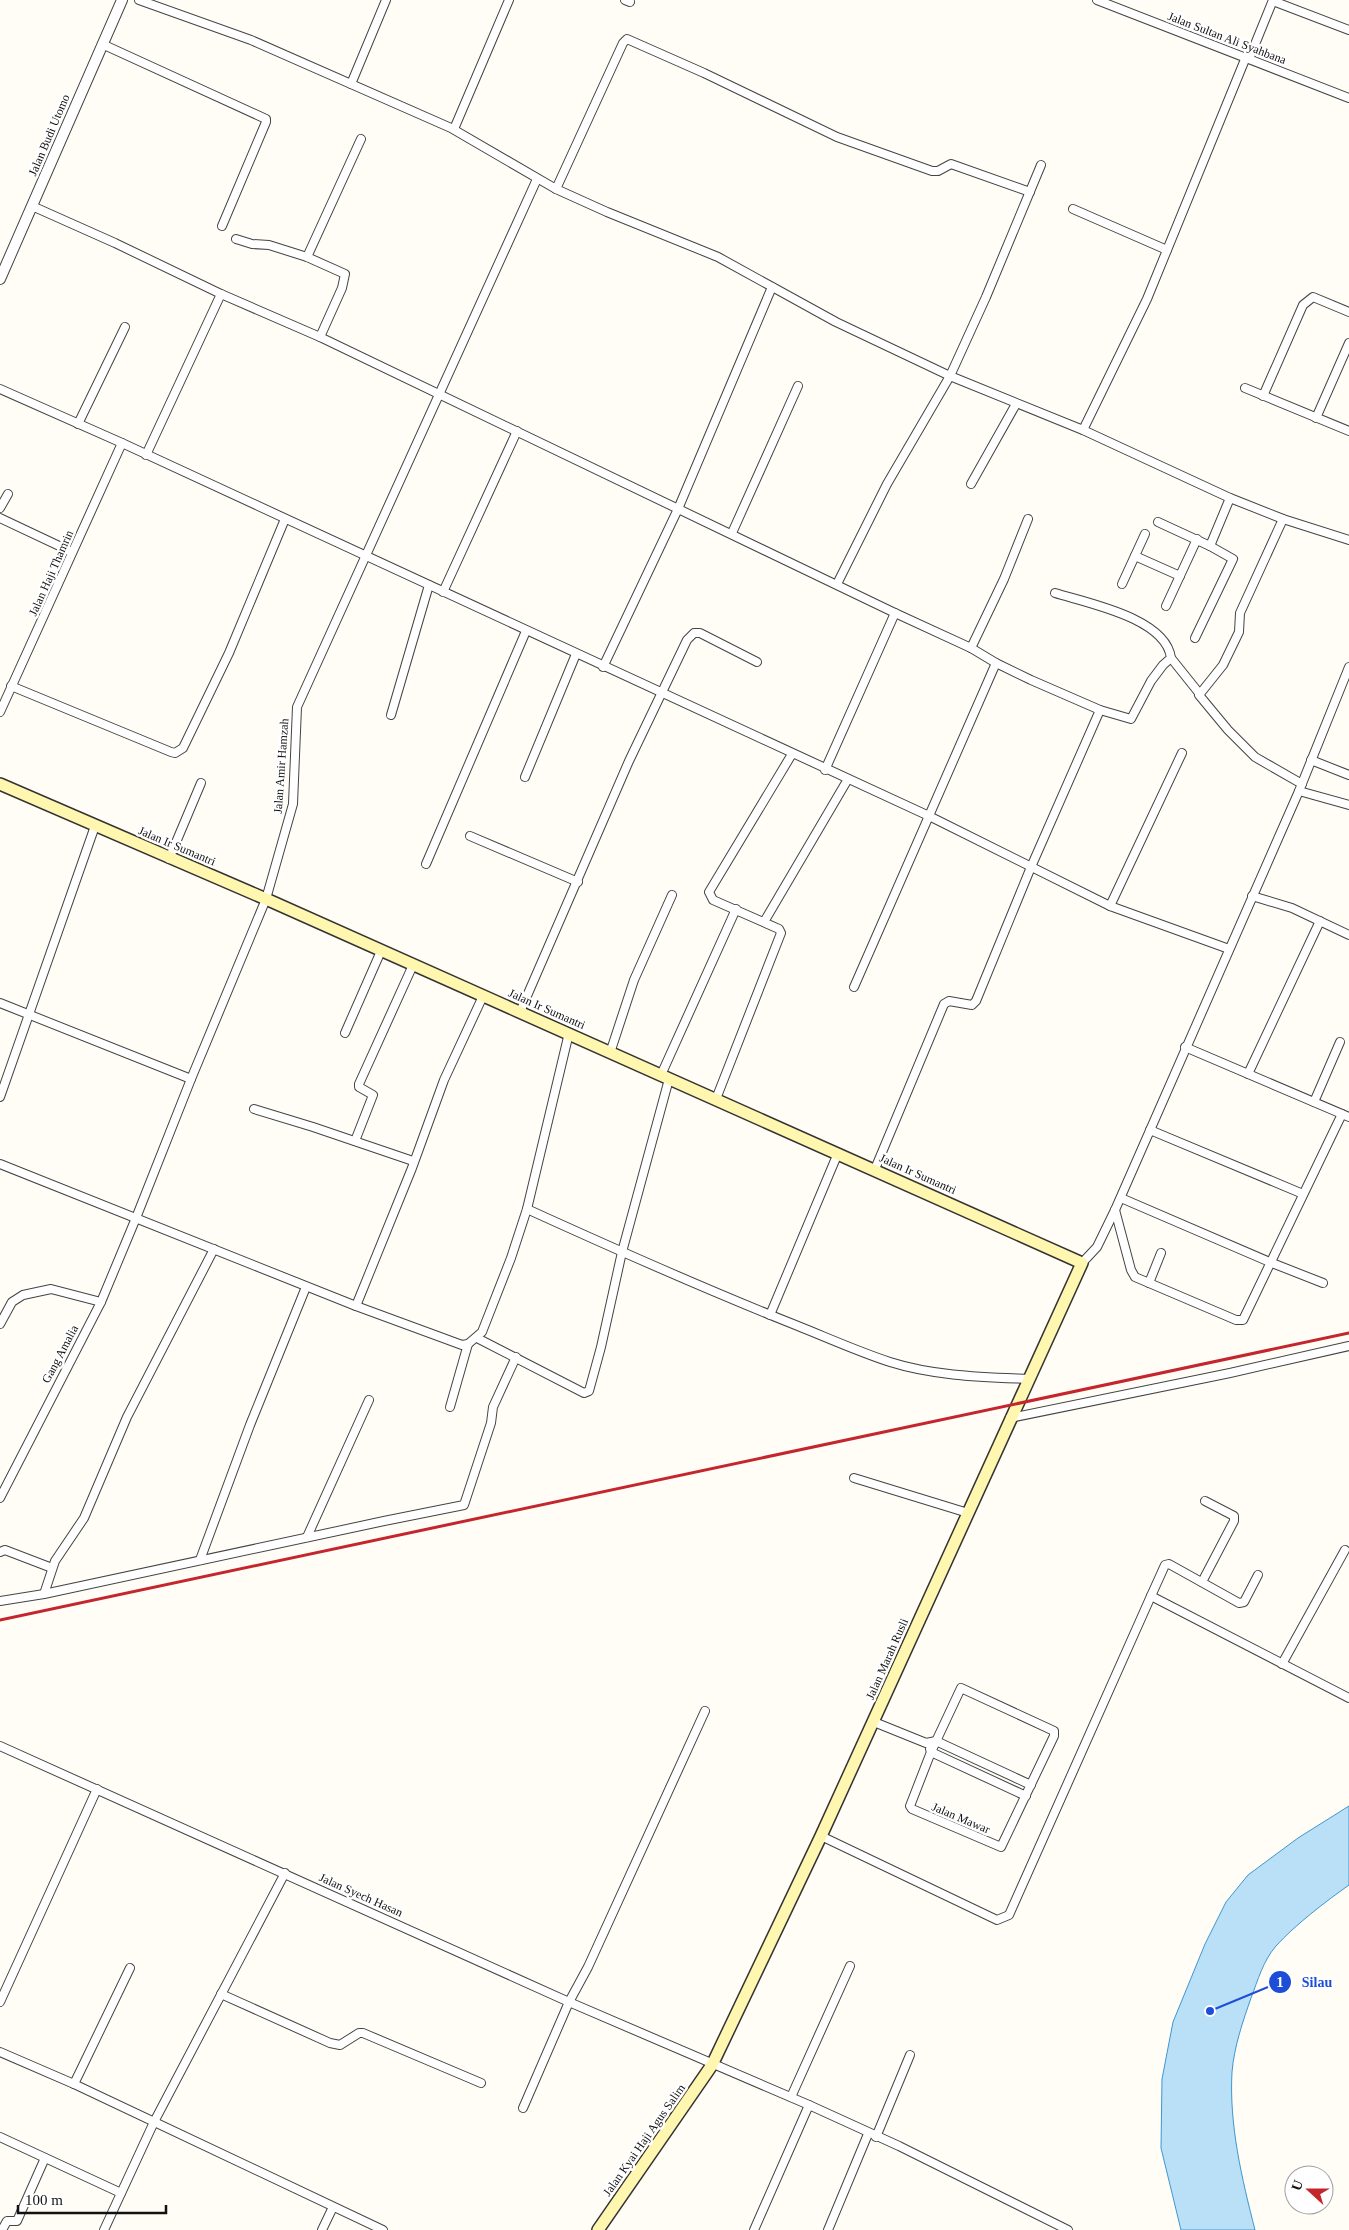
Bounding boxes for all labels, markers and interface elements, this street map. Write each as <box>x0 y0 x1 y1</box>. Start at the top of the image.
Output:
street label: Jalan Sultan Ali Syahbana <box>1166 9 1289 67</box>
street label: Jalan Budi Utomo <box>25 92 73 178</box>
street label: Jalan Haji Thamrin <box>26 528 76 618</box>
street label: Jalan Amir Hamzah <box>271 718 291 814</box>
street label: Jalan Ir Sumantri <box>136 823 218 869</box>
street label: Jalan Ir Sumantri <box>506 986 588 1032</box>
street label: Jalan Ir Sumantri <box>877 1151 959 1197</box>
street label: Gang Amalia <box>39 1322 81 1385</box>
street label: Jalan Marah Rusli <box>863 1616 911 1702</box>
street label: Jalan Mawar <box>930 1800 992 1836</box>
street label: Jalan Syech Hasan <box>317 1870 405 1920</box>
callout: Silau <box>1267 1968 1343 1997</box>
text: 1 <box>1276 1974 1284 1990</box>
text: Silau <box>1302 1975 1332 1990</box>
street label: Jalan Kyai Haji Agus Salim <box>600 2081 688 2199</box>
north arrow <box>1284 2165 1334 2215</box>
text: U <box>1289 2178 1306 2193</box>
scale bar <box>18 2182 165 2214</box>
text: 100 m <box>25 2192 63 2208</box>

